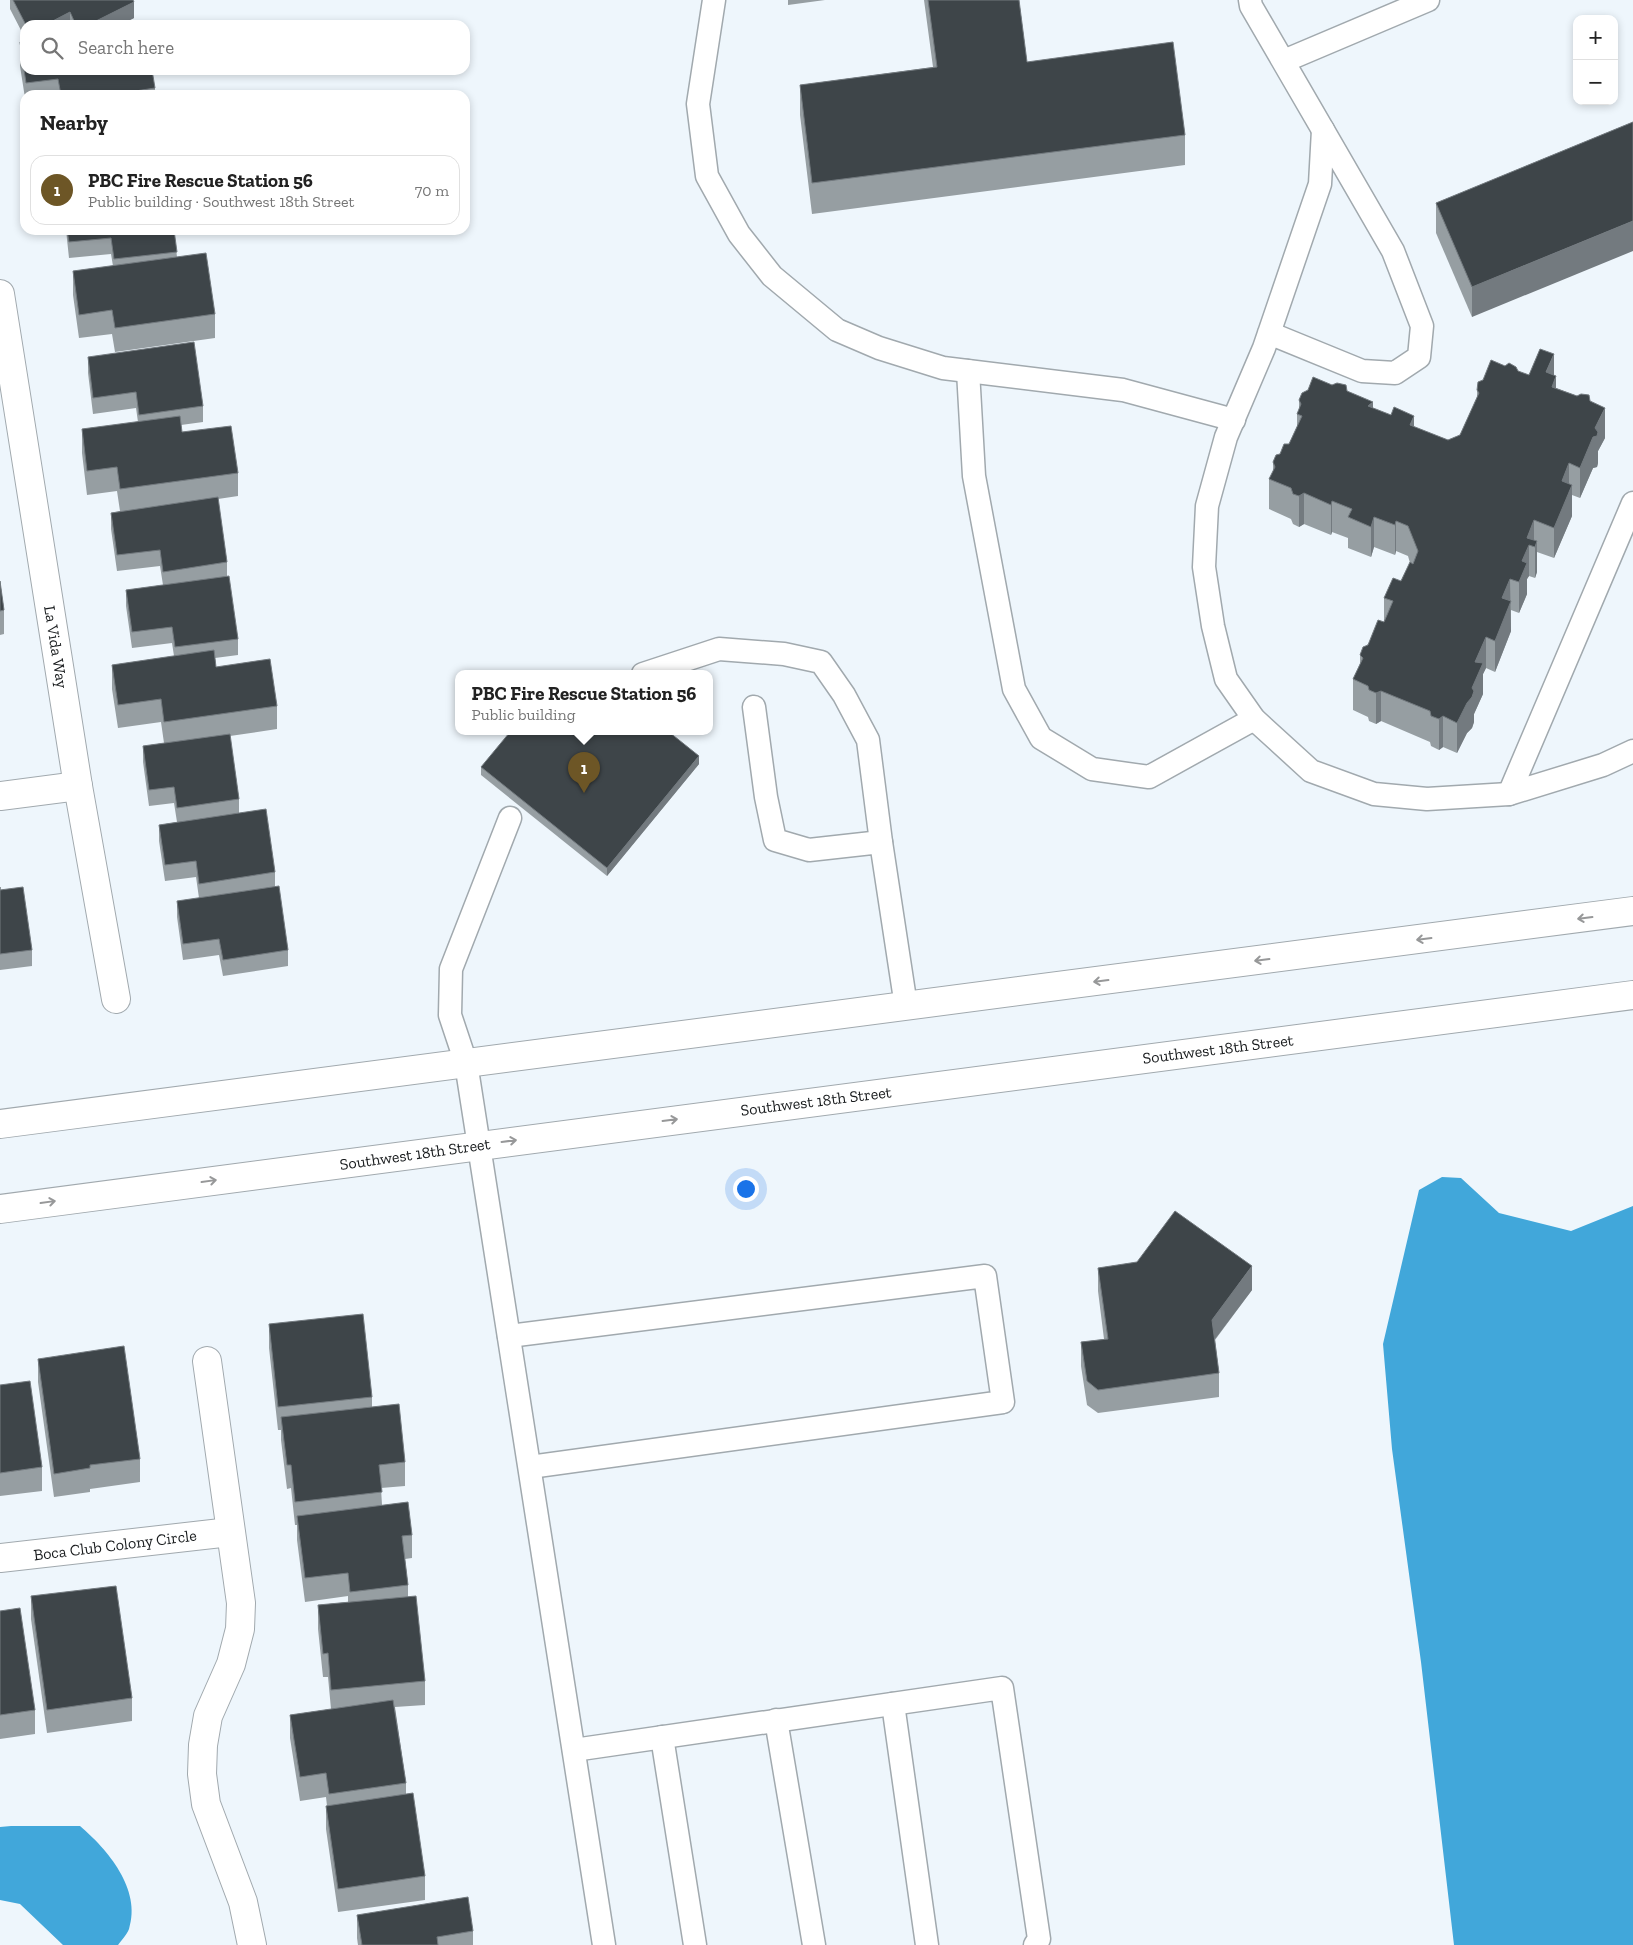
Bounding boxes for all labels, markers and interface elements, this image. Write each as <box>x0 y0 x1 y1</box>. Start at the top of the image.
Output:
map controls <box>1573 15 1618 105</box>
button: + <box>1573 15 1618 60</box>
search box <box>20 20 470 75</box>
icon: search <box>38 34 66 62</box>
text: Search here <box>78 36 174 59</box>
button: − <box>1573 60 1618 105</box>
text: Nearby <box>40 110 108 135</box>
text: PBC Fire Rescue Station 56 <box>88 169 313 192</box>
text: 1 <box>54 181 60 200</box>
text: 70 m <box>415 181 449 200</box>
text: Public building · Southwest 18th Street <box>88 192 354 211</box>
street label: La Vida Way <box>40 604 72 691</box>
popup <box>455 670 713 735</box>
text: PBC Fire Rescue Station 56 <box>472 682 696 705</box>
text: Public building <box>472 705 575 724</box>
pin: 1 <box>568 752 600 793</box>
one-way arrow <box>1577 913 1593 923</box>
one-way arrow <box>1416 934 1432 944</box>
one-way arrow <box>1255 955 1271 965</box>
one-way arrow <box>1094 976 1110 986</box>
street label: Southwest 18th Street <box>1142 1030 1295 1068</box>
street label: Southwest 18th Street <box>740 1082 893 1120</box>
one-way arrow <box>662 1115 678 1125</box>
street label: Southwest 18th Street <box>339 1134 492 1174</box>
one-way arrow <box>501 1136 517 1146</box>
one-way arrow <box>201 1176 217 1186</box>
your location <box>733 1176 759 1202</box>
one-way arrow <box>40 1197 56 1207</box>
street label: Boca Club Colony Circle <box>32 1526 198 1564</box>

